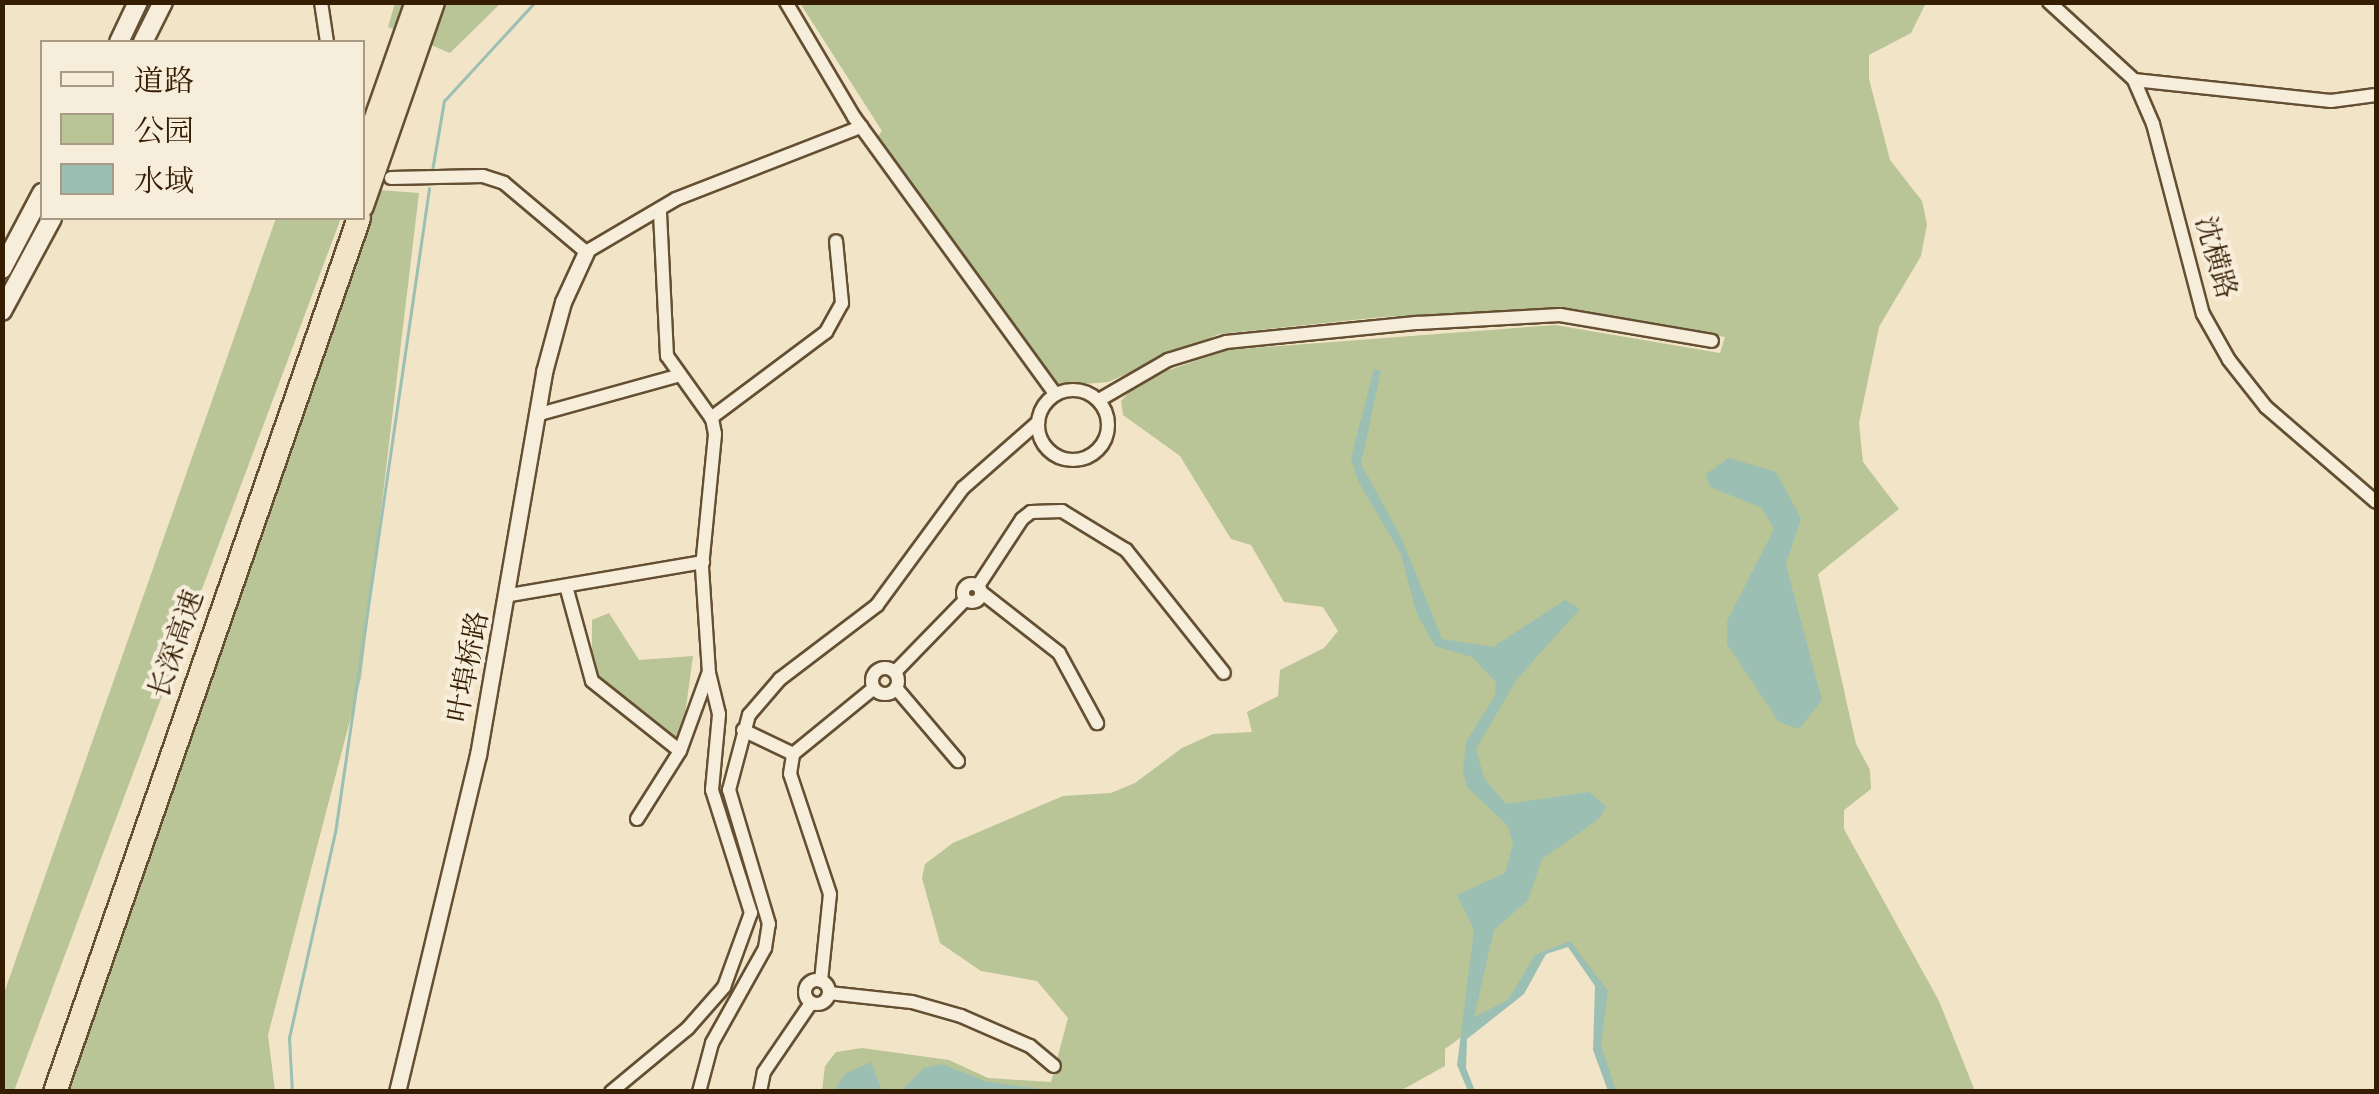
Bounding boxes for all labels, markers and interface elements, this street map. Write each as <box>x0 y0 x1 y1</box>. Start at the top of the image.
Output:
legend <box>40 40 365 220</box>
text: 道路 <box>134 68 194 98</box>
text: 公园 <box>134 118 194 148</box>
text: 水域 <box>134 168 194 198</box>
street label: 沈横路 <box>2186 213 2242 303</box>
street label: 长深高速 <box>144 587 212 703</box>
street label: 叶埠桥路 <box>443 609 497 725</box>

